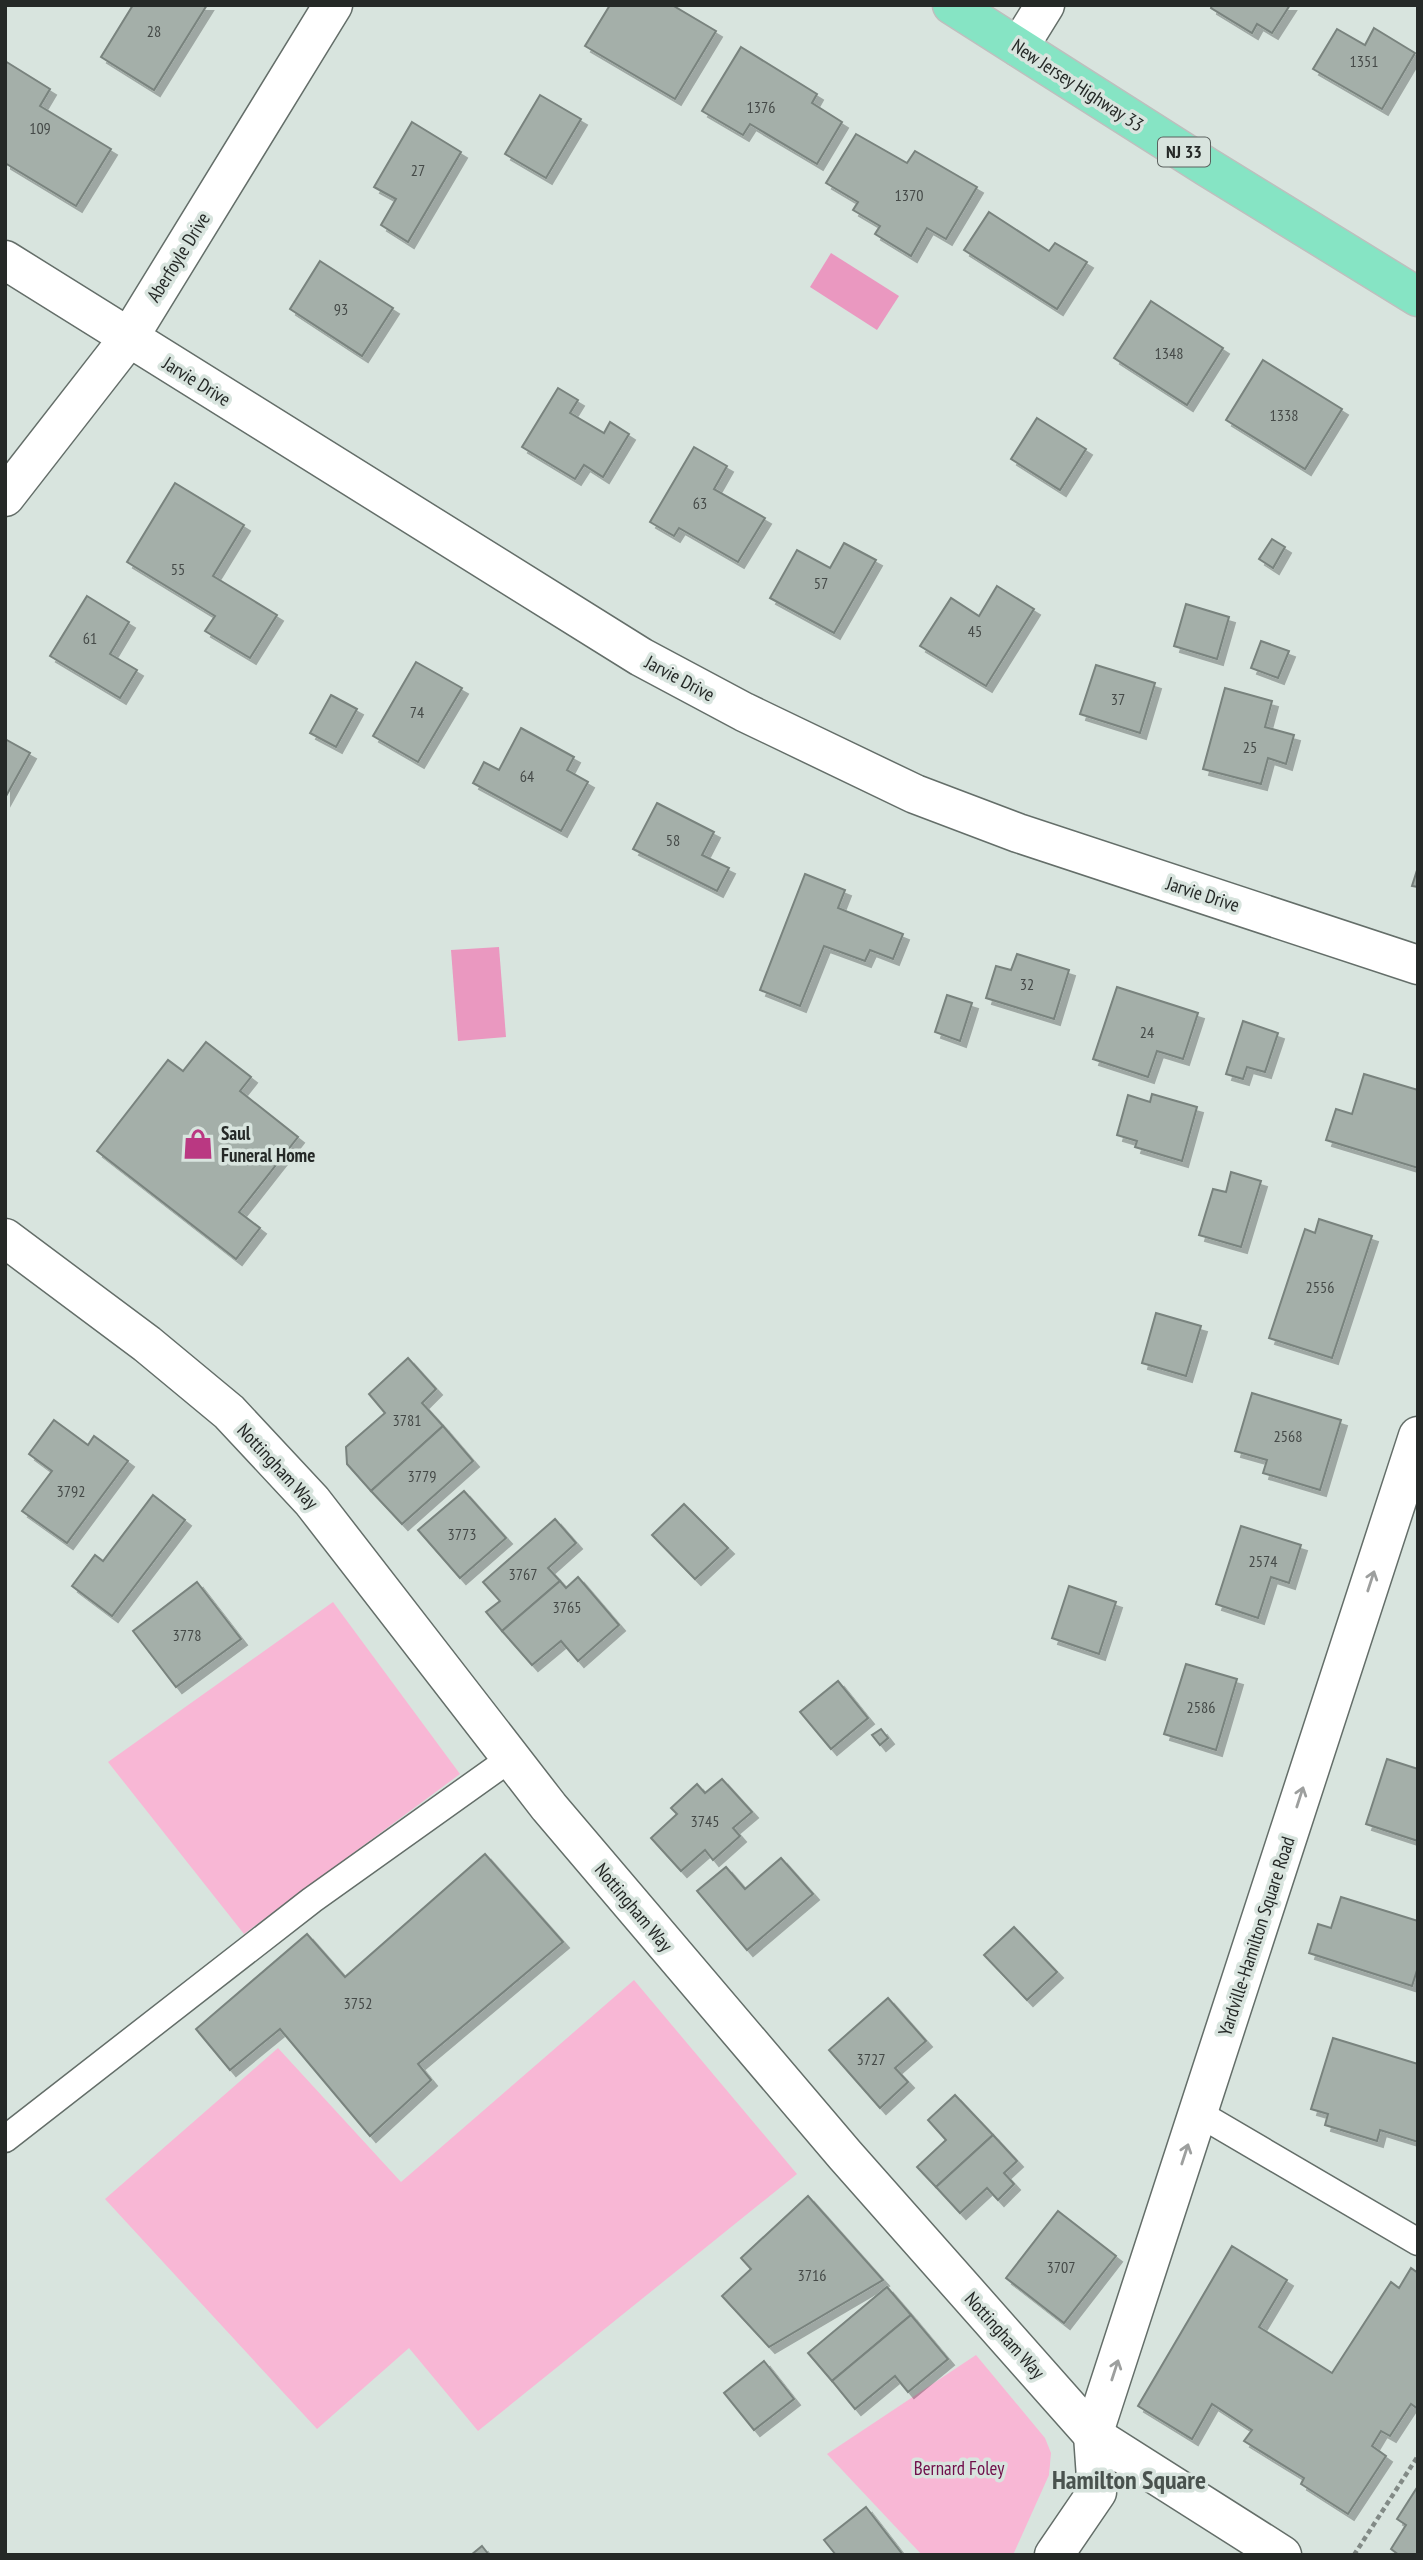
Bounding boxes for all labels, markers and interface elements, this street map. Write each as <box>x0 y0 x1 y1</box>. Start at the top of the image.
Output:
house number: 28 <box>147 21 161 41</box>
street label: New Jersey Highway 33 <box>1008 33 1148 137</box>
house number: 1351 <box>1350 51 1378 71</box>
house number: 1376 <box>747 97 775 117</box>
house number: 109 <box>29 118 51 138</box>
road number: NJ 33 <box>1158 138 1210 167</box>
house number: 27 <box>411 160 425 180</box>
house number: 1370 <box>895 185 923 205</box>
street label: Aberfoyle Drive <box>141 208 215 306</box>
house number: 93 <box>334 299 348 319</box>
house number: 1348 <box>1155 343 1183 363</box>
street label: Jarvie Drive <box>158 350 235 411</box>
house number: 1338 <box>1270 405 1298 425</box>
house number: 63 <box>693 493 707 513</box>
house number: 55 <box>171 559 185 579</box>
house number: 57 <box>814 573 828 593</box>
house number: 45 <box>968 621 982 641</box>
house number: 61 <box>83 628 97 648</box>
street label: Jarvie Drive <box>640 649 719 706</box>
house number: 37 <box>1111 689 1125 709</box>
house number: 74 <box>410 702 424 722</box>
house number: 25 <box>1243 737 1257 757</box>
house number: 64 <box>520 766 534 786</box>
house number: 58 <box>666 830 680 850</box>
street label: Jarvie Drive <box>1163 871 1243 917</box>
house number: 32 <box>1020 974 1034 994</box>
house number: 24 <box>1140 1022 1154 1042</box>
place label: Saul Funeral Home <box>221 1121 315 1167</box>
shop icon: Saul Funeral Home <box>181 1127 215 1161</box>
house number: 2556 <box>1306 1277 1334 1297</box>
house number: 3781 <box>393 1410 421 1430</box>
street label: Nottingham Way <box>232 1418 324 1514</box>
house number: 2568 <box>1274 1426 1302 1446</box>
house number: 3779 <box>408 1466 436 1486</box>
house number: 3792 <box>57 1481 85 1501</box>
house number: 3773 <box>448 1524 476 1544</box>
house number: 2574 <box>1249 1551 1277 1571</box>
house number: 3767 <box>509 1564 537 1584</box>
one-way arrow <box>1365 1570 1378 1592</box>
house number: 3765 <box>553 1597 581 1617</box>
house number: 3778 <box>173 1625 201 1645</box>
house number: 2586 <box>1187 1697 1215 1717</box>
one-way arrow <box>1295 1787 1308 1809</box>
house number: 3745 <box>691 1811 719 1831</box>
street label: Yardville-Hamilton Square Road <box>1212 1833 1300 2039</box>
street label: Nottingham Way <box>590 1858 679 1957</box>
house number: 3752 <box>344 1993 372 2013</box>
house number: 3727 <box>857 2049 885 2069</box>
one-way arrow <box>1180 2143 1192 2165</box>
house number: 3707 <box>1047 2257 1075 2277</box>
house number: 3716 <box>798 2265 826 2285</box>
street label: Nottingham Way <box>960 2287 1051 2384</box>
one-way arrow <box>1109 2359 1122 2381</box>
park label: Bernard Foley <box>914 2456 1005 2480</box>
district label: Hamilton Square <box>1052 2463 1206 2496</box>

